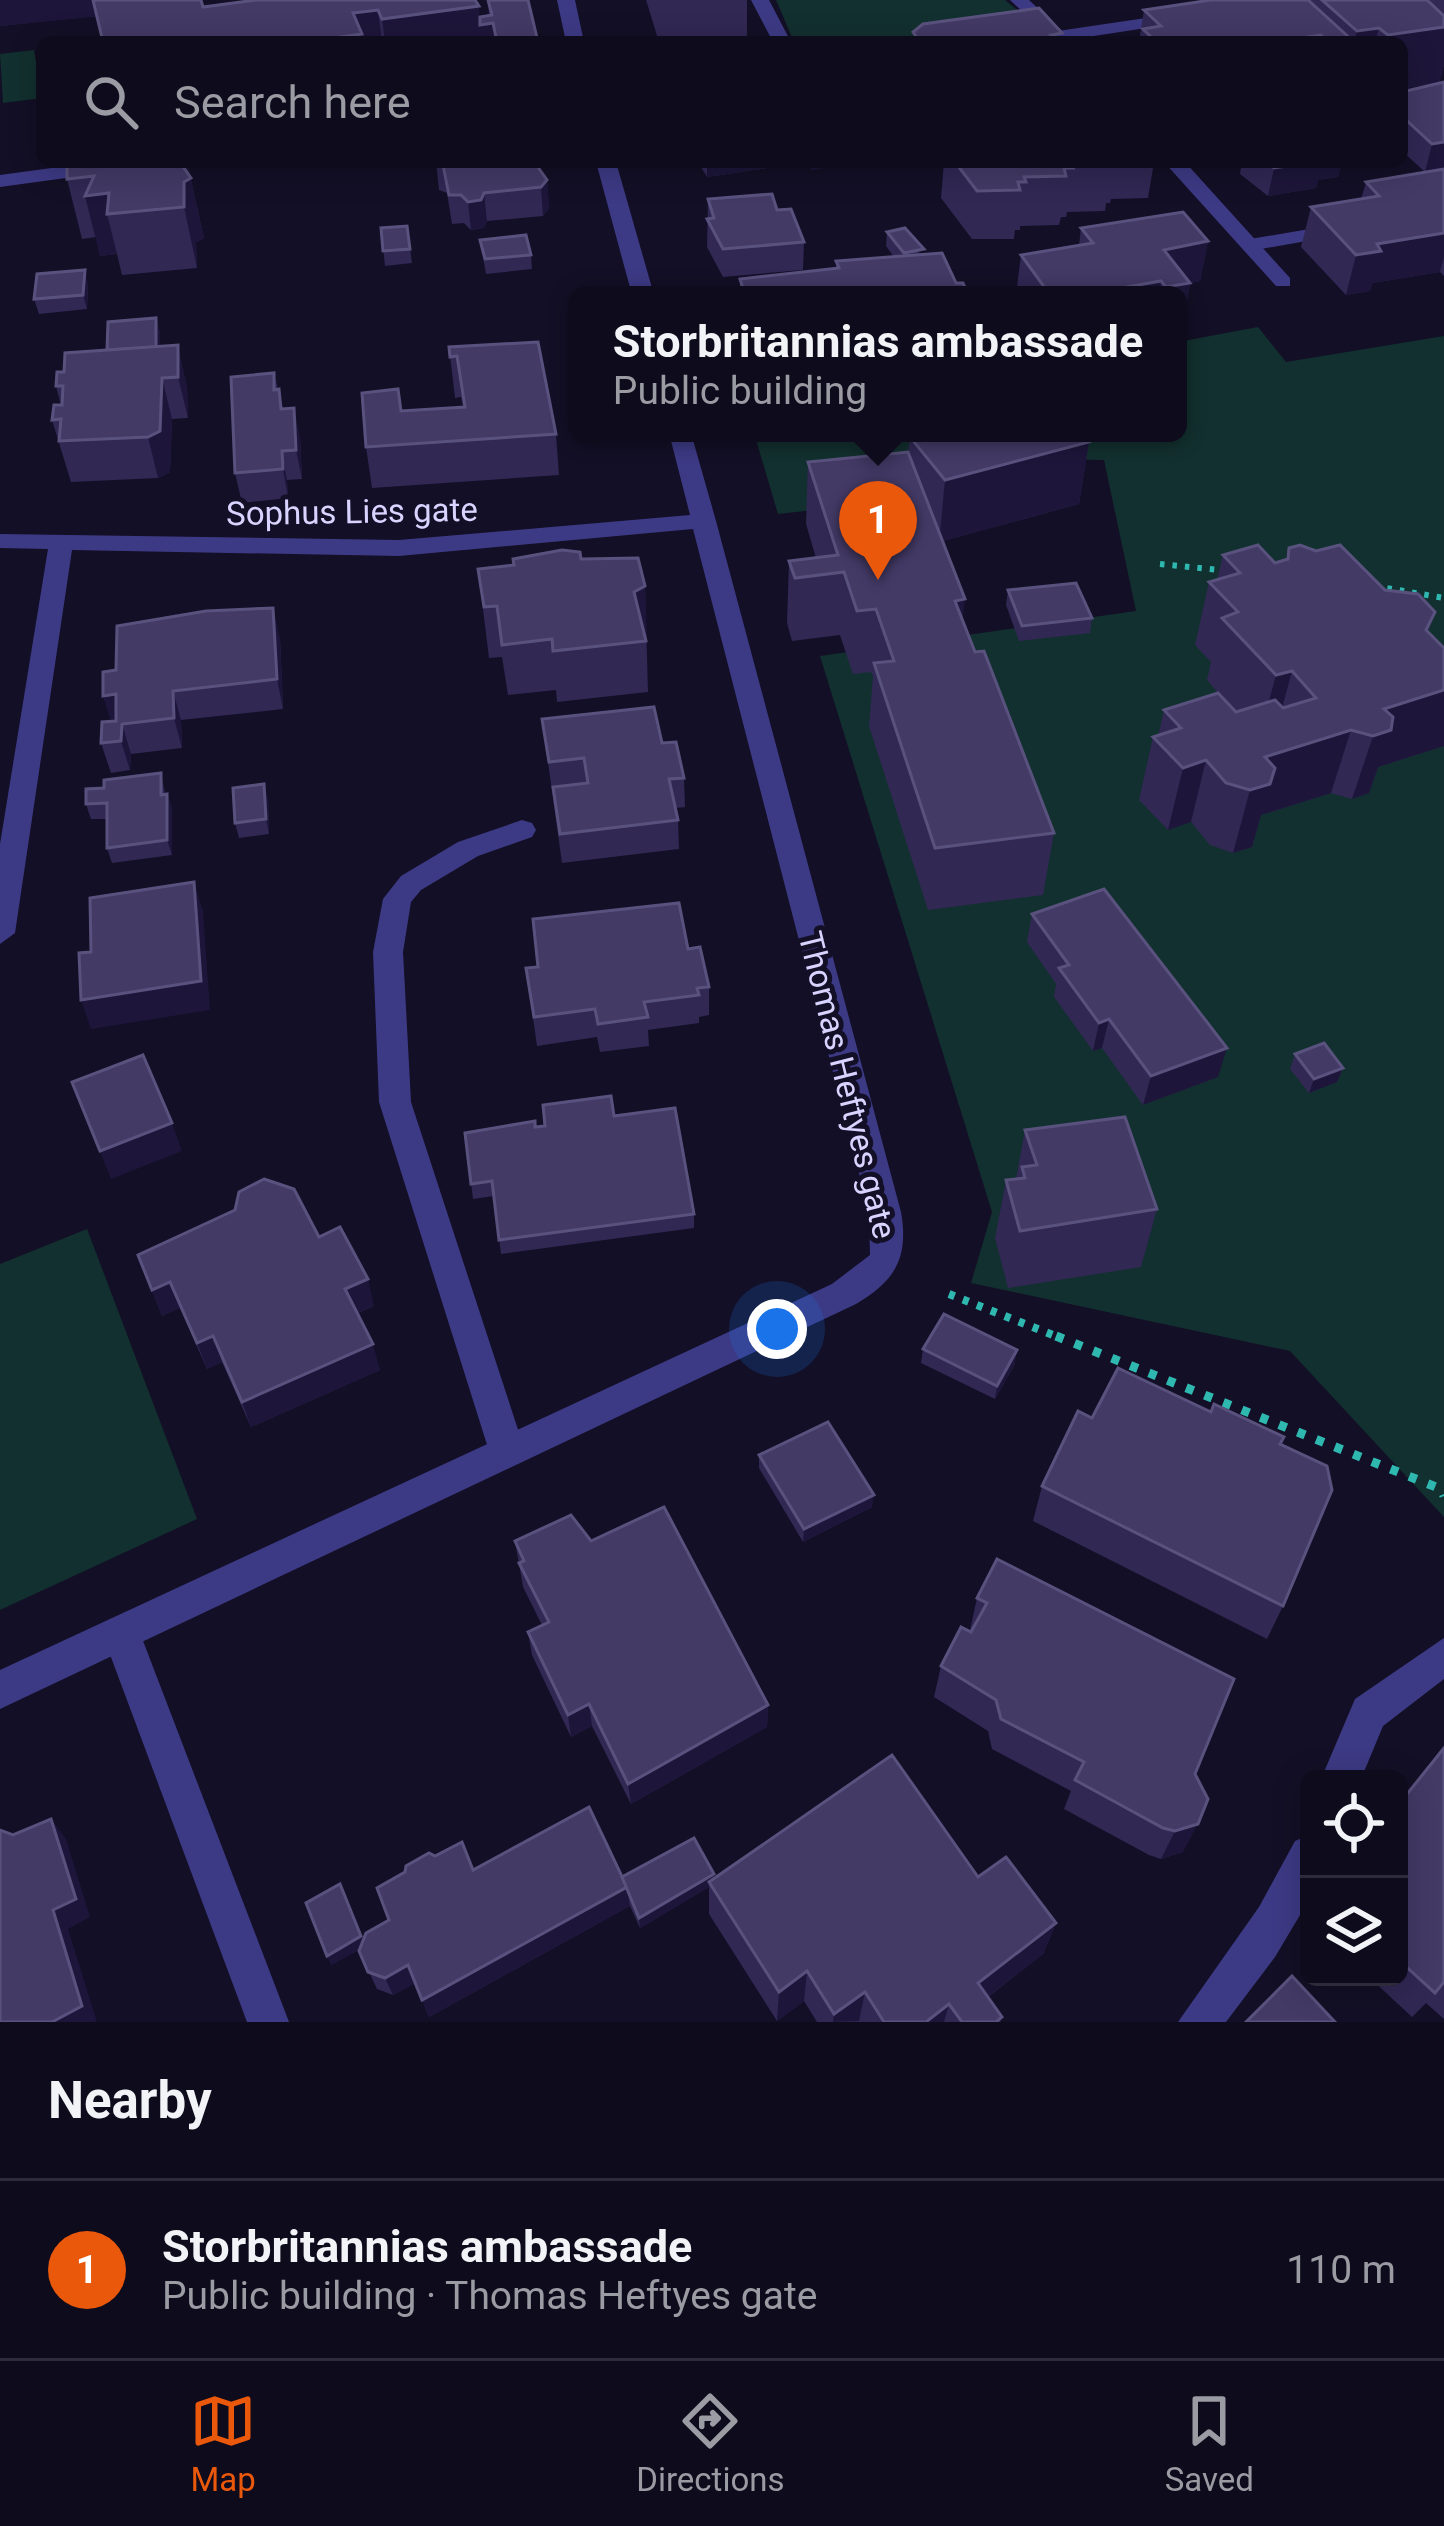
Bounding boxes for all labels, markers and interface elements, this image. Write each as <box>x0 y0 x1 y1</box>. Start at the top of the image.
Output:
search box <box>36 36 1408 168</box>
icon: search <box>78 69 144 135</box>
text: Search here <box>174 76 411 129</box>
popup <box>569 286 1187 442</box>
text: Storbritannias ambassade <box>613 315 1143 368</box>
text: Public building <box>613 368 867 414</box>
pin: 1 <box>839 481 917 580</box>
street label: Sophus Lies gate <box>226 490 478 533</box>
street label: Thomas Heftyes gate <box>790 928 905 1243</box>
your location <box>747 1299 807 1359</box>
map controls <box>1300 1770 1408 1986</box>
button: locate <box>1300 1770 1408 1878</box>
button: layers <box>1300 1878 1408 1986</box>
text: Nearby <box>48 2071 212 2130</box>
text: Storbritannias ambassade <box>162 2220 692 2273</box>
text: 1 <box>76 2247 98 2293</box>
text: 110 m <box>1286 2247 1396 2293</box>
text: Public building · Thomas Heftyes gate <box>162 2273 817 2319</box>
tab: Map <box>190 2388 256 2499</box>
tab: Directions <box>636 2388 785 2499</box>
tab: Saved <box>1165 2388 1254 2499</box>

